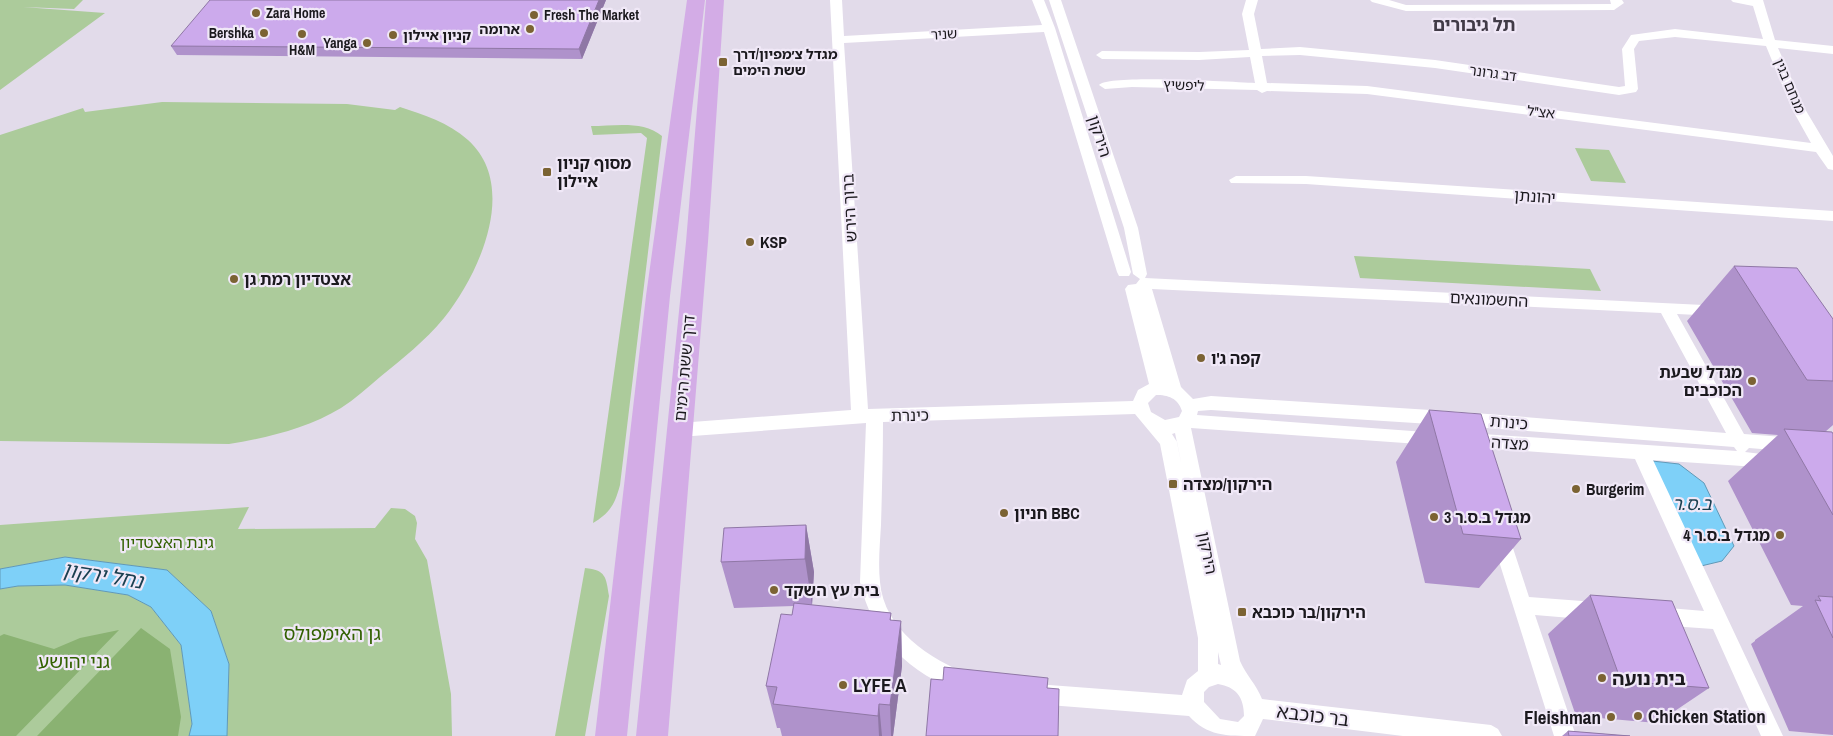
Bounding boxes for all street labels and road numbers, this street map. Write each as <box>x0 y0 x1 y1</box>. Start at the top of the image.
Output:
street label: שניר <box>930 24 958 44</box>
street label: מנחם בגין <box>1770 56 1810 116</box>
street label: דב גרונר <box>1468 61 1518 85</box>
street label: ליפשיץ <box>1163 75 1205 95</box>
street label: אצ"ל <box>1526 101 1556 123</box>
street label: הירקון <box>1083 112 1117 160</box>
street label: ברוך הירש <box>836 173 862 243</box>
street label: יהונתן <box>1514 184 1556 208</box>
street label: החשמונאים <box>1449 286 1529 312</box>
street label: דרך ששת הימים <box>668 313 700 422</box>
street label: כינרת <box>891 404 929 426</box>
street label: כינרת <box>1489 409 1529 435</box>
street label: מצדה <box>1491 431 1529 455</box>
street label: הירקון <box>1193 530 1223 576</box>
street label: בר כוכבא <box>1275 698 1351 732</box>

